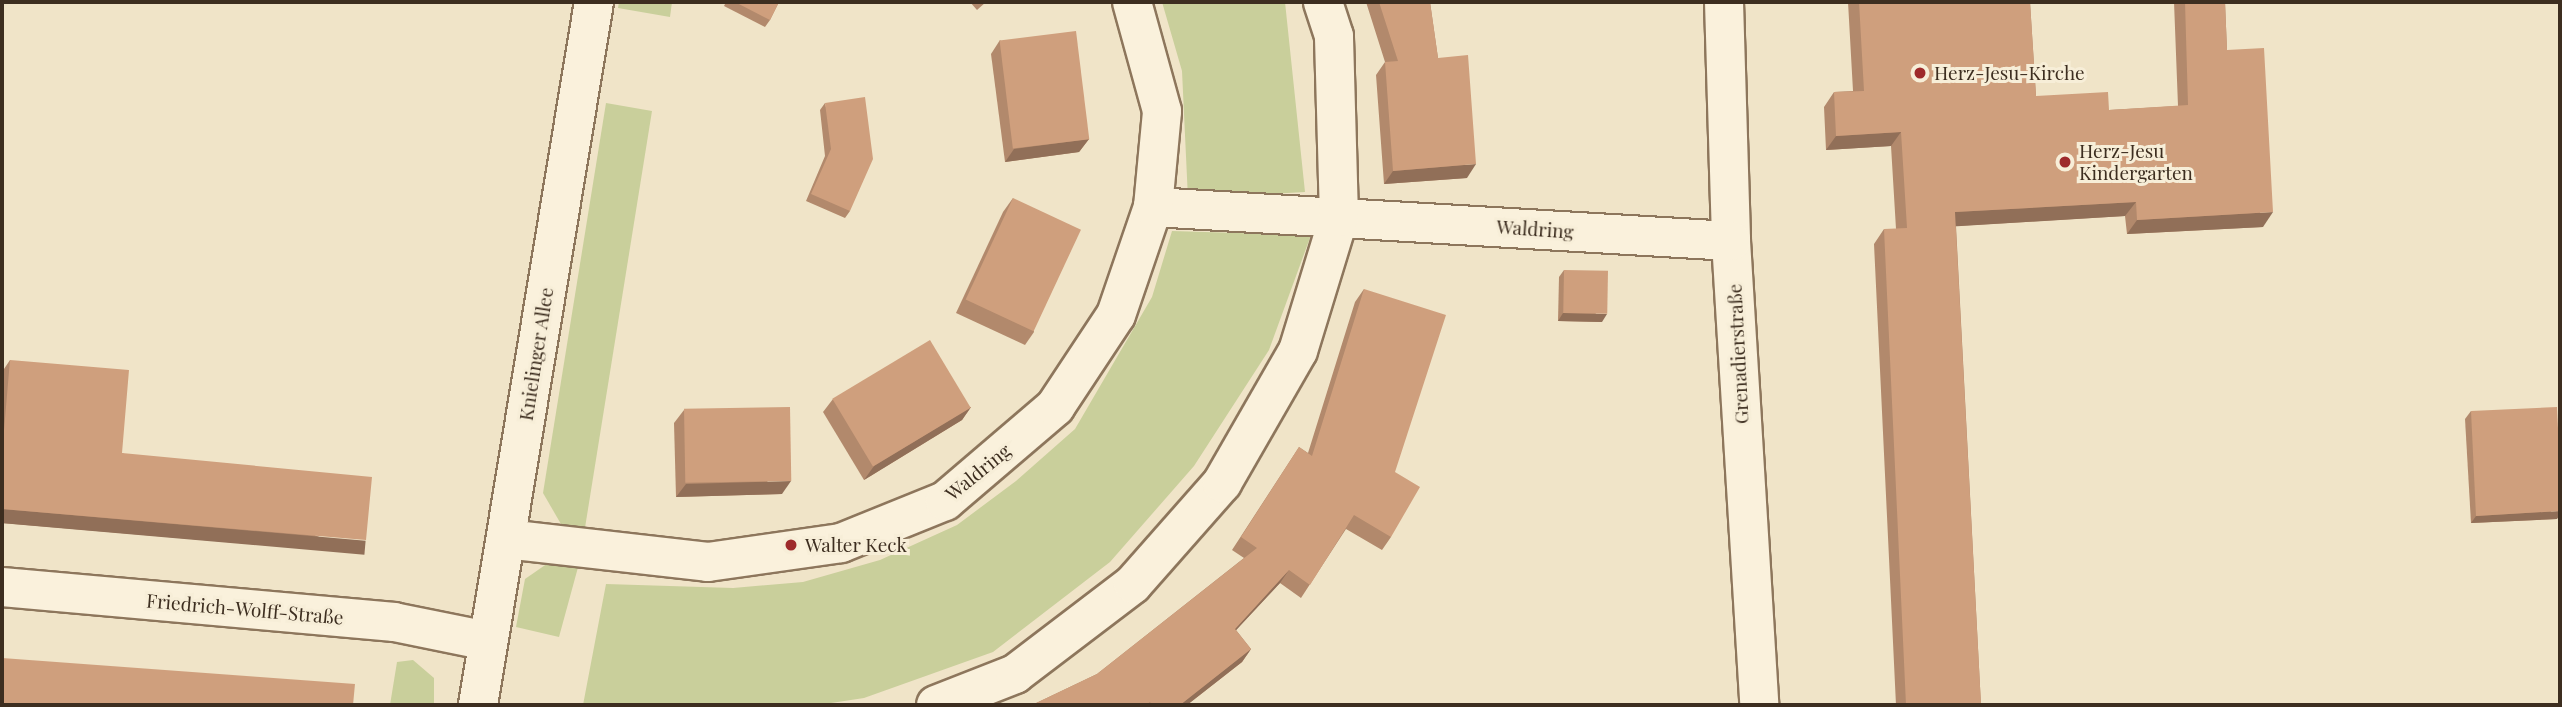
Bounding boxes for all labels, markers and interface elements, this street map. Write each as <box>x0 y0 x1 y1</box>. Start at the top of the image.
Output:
place label: Herz-Jesu-Kirche <box>1934 62 2085 84</box>
marker: Herz-Jesu-Kirche <box>1912 65 1928 81</box>
place label: Herz-Jesu Kindergarten <box>2079 140 2193 184</box>
marker: Herz-Jesu Kindergarten <box>2057 154 2073 170</box>
street label: Waldring <box>1496 215 1574 243</box>
street label: Grenadierstraße <box>1723 283 1753 425</box>
street label: Knielinger Allee <box>514 285 558 423</box>
street label: Waldring <box>941 439 1015 505</box>
place label: Walter Keck <box>805 534 907 556</box>
marker: Walter Keck <box>783 537 799 553</box>
street label: Friedrich-Wolff-Straße <box>145 589 345 629</box>

